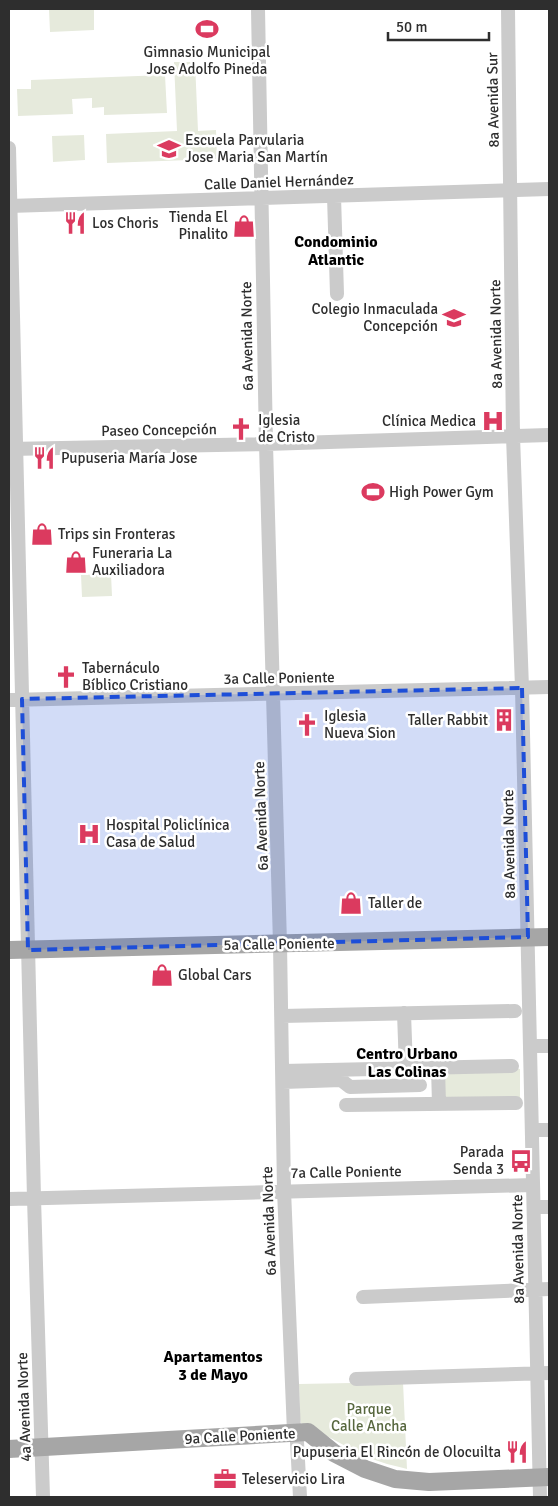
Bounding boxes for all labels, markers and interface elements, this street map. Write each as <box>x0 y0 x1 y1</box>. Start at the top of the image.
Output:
scale bar <box>388 10 489 42</box>
sports icon: Gimnasio Municipal Jose Adolfo Pineda <box>194 16 220 42</box>
text: 50 m <box>396 18 427 36</box>
place label: Gimnasio Municipal Jose Adolfo Pineda <box>143 43 271 78</box>
street label: 8a Avenida Sur <box>483 52 503 148</box>
place label: Escuela Parvularia Jose Maria San Martín <box>185 131 328 166</box>
school or university icon: Escuela Parvularia Jose Maria San Martín <box>156 136 182 162</box>
street label: Calle Daniel Hernández <box>204 170 354 194</box>
place label: Tienda El Pinalito <box>169 208 228 243</box>
restaurant icon: Los Choris <box>62 210 88 236</box>
shop icon: Tienda El Pinalito <box>231 213 257 239</box>
place label: Los Choris <box>92 214 159 232</box>
district label: Condominio Atlantic <box>294 232 378 270</box>
street label: 8a Avenida Norte <box>486 279 506 389</box>
street label: 6a Avenida Norte <box>237 281 257 391</box>
place label: Colegio Inmaculada Concepción <box>312 300 438 335</box>
school or university icon: Colegio Inmaculada Concepción <box>441 305 467 331</box>
hospital icon: Clínica Medica <box>480 408 506 434</box>
place label: Iglesia de Cristo <box>258 411 315 446</box>
place label: Clínica Medica <box>382 412 476 430</box>
church icon: Iglesia de Cristo <box>228 416 254 442</box>
street label: Paseo Concepción <box>101 420 217 440</box>
restaurant icon: Pupuseria María Jose <box>31 445 57 471</box>
place label: Pupuseria María Jose <box>61 449 198 467</box>
sports icon: High Power Gym <box>360 479 386 505</box>
place label: High Power Gym <box>389 483 494 501</box>
shop icon: Trips sin Fronteras <box>29 521 55 547</box>
place label: Trips sin Fronteras <box>58 525 176 543</box>
place label: Funeraria La Auxiliadora <box>92 544 172 579</box>
shop icon: Funeraria La Auxiliadora <box>63 549 89 575</box>
place label: Tabernáculo Bíblico Cristiano <box>82 659 188 694</box>
church icon: Tabernáculo Bíblico Cristiano <box>53 664 79 690</box>
street label: 3a Calle Poniente <box>223 668 335 688</box>
place label: Iglesia Nueva Sion <box>324 707 396 742</box>
building icon: Taller Rabbit <box>491 707 517 733</box>
place label: Taller Rabbit <box>408 711 488 729</box>
church icon: Iglesia Nueva Sion <box>294 712 320 738</box>
street label: 6a Avenida Norte <box>250 761 272 871</box>
street label: 8a Avenida Norte <box>499 789 519 899</box>
place label: Hospital Policlínica Casa de Salud <box>106 816 230 851</box>
hospital icon: Hospital Policlínica Casa de Salud <box>76 821 102 847</box>
shop icon: Taller de <box>338 890 364 916</box>
place label: Taller de <box>368 894 422 912</box>
street label: 5a Calle Poniente <box>223 934 335 954</box>
shop icon: Global Cars <box>149 962 175 988</box>
place label: Global Cars <box>178 966 252 984</box>
district label: Centro Urbano Las Colinas <box>356 1044 458 1082</box>
place label: Parada Senda 3 <box>453 1143 504 1178</box>
bus stop icon: Parada Senda 3 <box>508 1148 534 1174</box>
street label: 7a Calle Poniente <box>290 1162 402 1182</box>
street label: 6a Avenida Norte <box>258 1166 280 1276</box>
street label: 8a Avenida Norte <box>508 1194 528 1304</box>
district label: Apartamentos 3 de Mayo <box>163 1347 263 1385</box>
street label: 4a Avenida Norte <box>13 1352 35 1462</box>
park label: Parque Calle Ancha <box>331 1400 407 1435</box>
street label: 9a Calle Poniente <box>184 1424 296 1448</box>
restaurant icon: Pupuseria El Rincón de Olocuilta <box>504 1439 530 1465</box>
place label: Pupuseria El Rincón de Olocuilta <box>293 1443 501 1461</box>
office icon: Teleservicio Lira <box>212 1466 238 1492</box>
place label: Teleservicio Lira <box>242 1470 345 1488</box>

